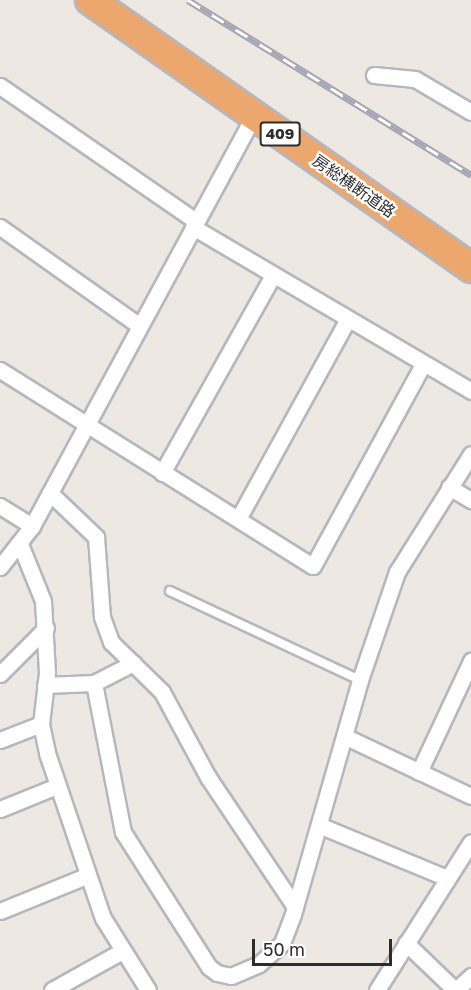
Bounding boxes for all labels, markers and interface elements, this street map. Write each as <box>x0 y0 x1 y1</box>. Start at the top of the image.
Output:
road number: 409 <box>259 122 301 146</box>
street label: 房総横断道路 <box>309 151 399 221</box>
scale bar <box>255 927 394 965</box>
text: 50 m <box>263 938 305 960</box>

